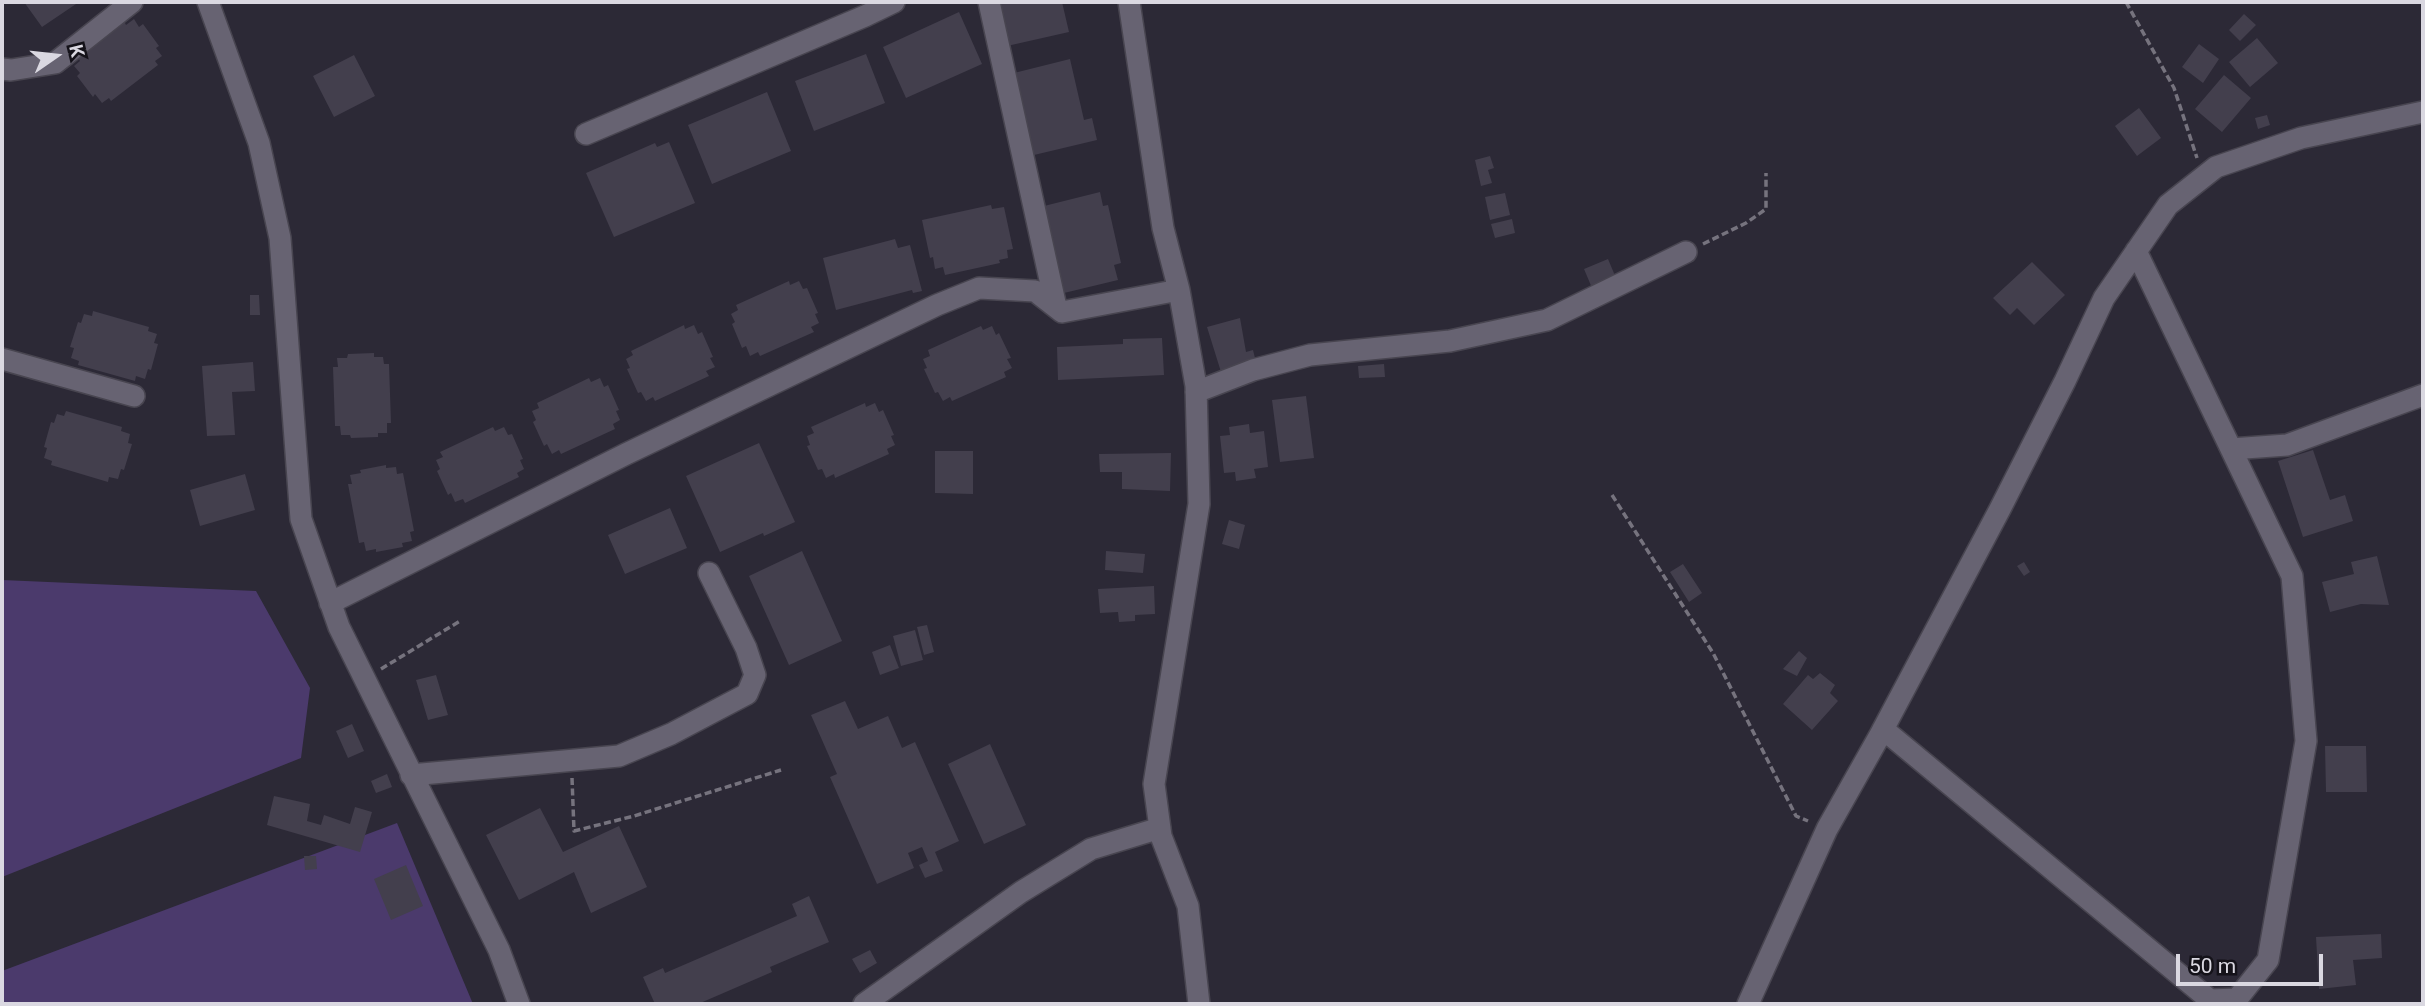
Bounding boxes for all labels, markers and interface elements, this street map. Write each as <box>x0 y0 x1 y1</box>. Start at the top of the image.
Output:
north arrow <box>21 21 91 91</box>
text: K <box>64 42 89 59</box>
scale bar <box>2180 940 2327 984</box>
text: 50 m <box>2189 954 2236 978</box>

